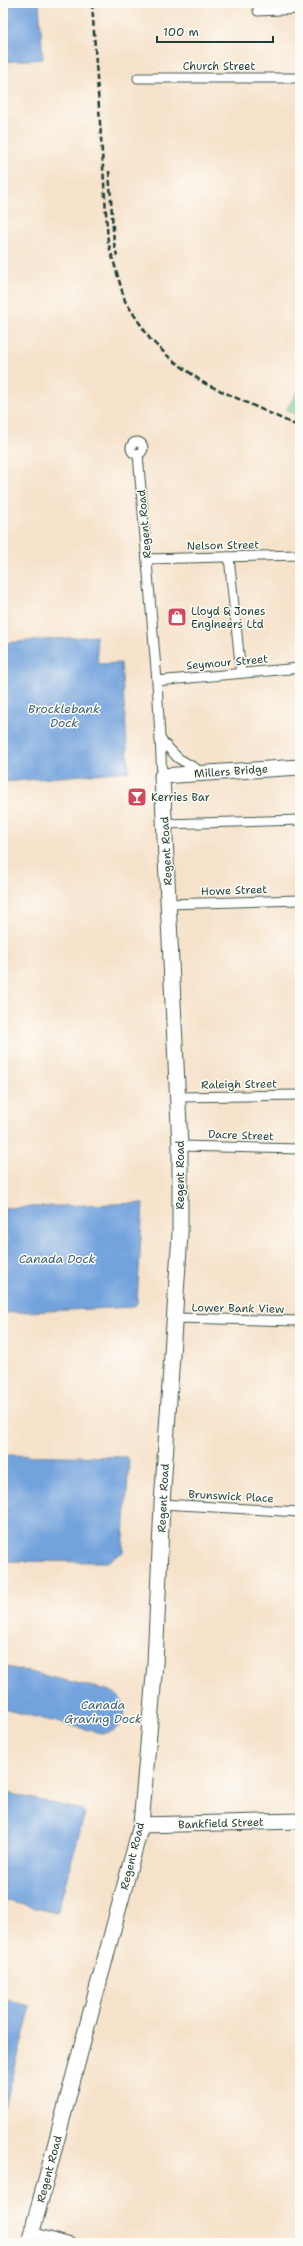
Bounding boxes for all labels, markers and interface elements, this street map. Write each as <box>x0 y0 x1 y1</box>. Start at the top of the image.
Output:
scale bar <box>157 18 273 44</box>
text: 100 m <box>163 24 199 40</box>
street label: Church Street <box>183 59 255 74</box>
street label: Regent Road <box>134 489 155 559</box>
street label: Nelson Street <box>187 537 260 554</box>
place label: Lloyd & Jones Engineers Ltd <box>191 604 265 632</box>
shop icon: Lloyd & Jones Engineers Ltd <box>166 606 188 628</box>
street label: Seymour Street <box>186 651 269 674</box>
water label: Brocklebank Dock <box>28 701 100 731</box>
street label: Millers Bridge <box>194 761 268 782</box>
bar icon: Kerries Bar <box>126 786 148 808</box>
place label: Kerries Bar <box>151 790 210 805</box>
street label: Regent Road <box>157 816 176 886</box>
street label: Howe Street <box>201 882 268 899</box>
street label: Raleigh Street <box>201 1076 277 1093</box>
street label: Dacre Street <box>208 1127 274 1144</box>
street label: Regent Road <box>173 1140 188 1210</box>
water label: Canada Dock <box>19 1251 95 1267</box>
street label: Lower Bank View <box>192 1300 285 1317</box>
street label: Regent Road <box>154 1463 173 1533</box>
street label: Brunswick Place <box>188 1487 274 1506</box>
water label: Canada Graving Dock <box>64 1697 142 1727</box>
street label: Bankfield Street <box>178 1815 264 1832</box>
street label: Regent Road <box>117 1821 148 1891</box>
street label: Regent Road <box>33 2134 66 2204</box>

